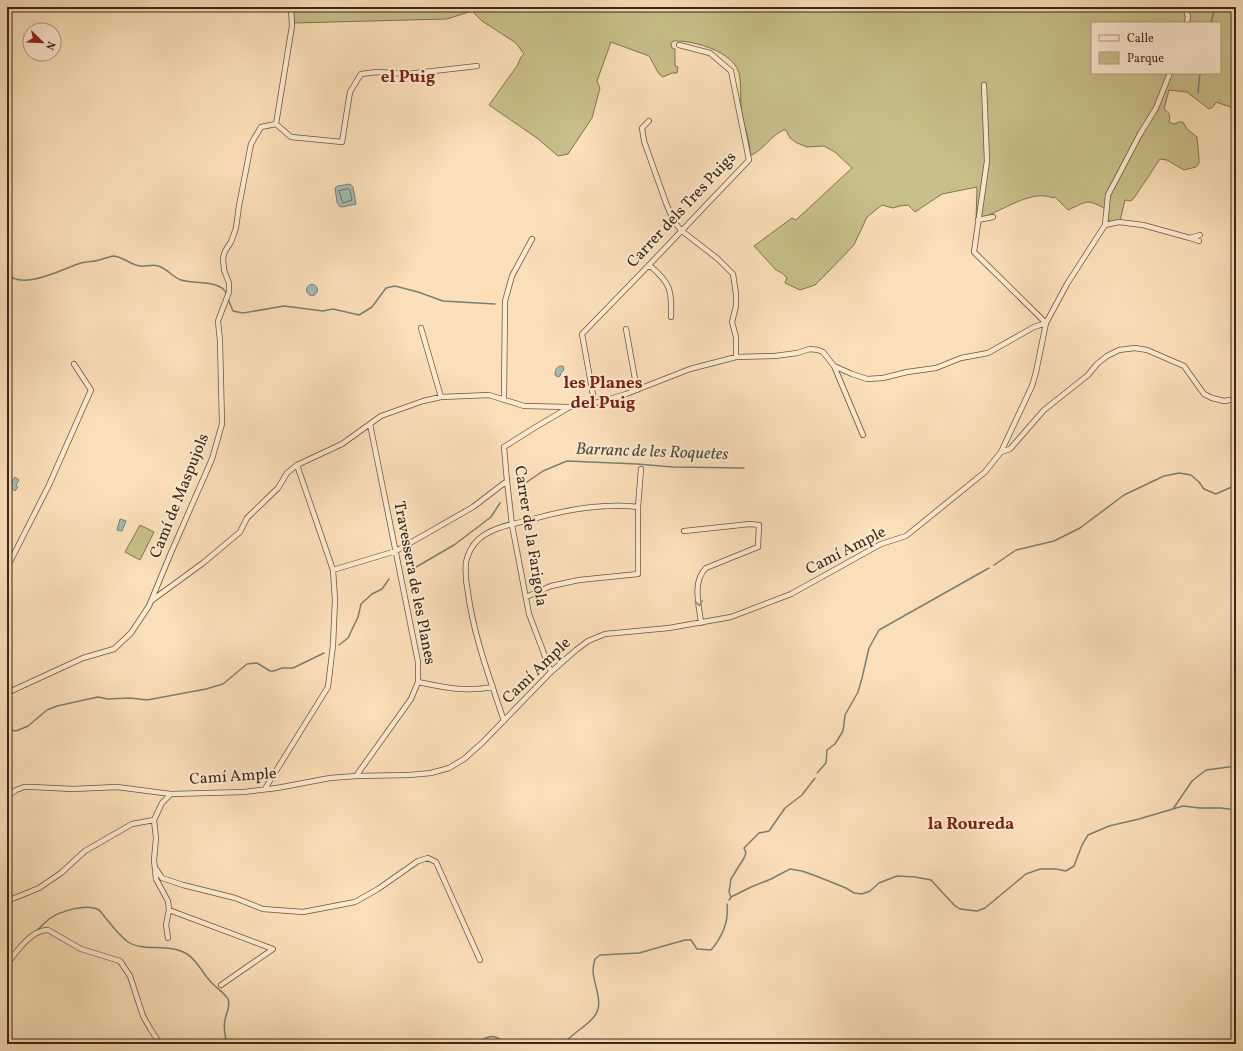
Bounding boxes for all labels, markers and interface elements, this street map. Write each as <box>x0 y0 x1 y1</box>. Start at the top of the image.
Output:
north arrow <box>22 22 62 62</box>
legend <box>1091 22 1221 74</box>
text: Calle <box>1127 31 1154 47</box>
text: N <box>41 39 58 52</box>
text: Parque <box>1127 51 1164 67</box>
district label: el Puig <box>381 66 435 89</box>
street label: Carrer dels Tres Puigs <box>622 147 742 273</box>
district label: les Planes del Puig <box>563 372 643 415</box>
street label: Camí de Maspujols <box>145 430 215 562</box>
water label: Barranc de les Roquetes <box>575 438 729 466</box>
street label: Carrer de la Farigola <box>508 464 552 608</box>
street label: Travessera de les Planes <box>387 499 441 667</box>
street label: Camí Ample <box>802 521 890 581</box>
one-way arrow <box>694 600 703 606</box>
street label: Camí Ample <box>498 633 576 709</box>
street label: Camí Ample <box>189 763 277 791</box>
district label: la Roureda <box>928 813 1014 836</box>

